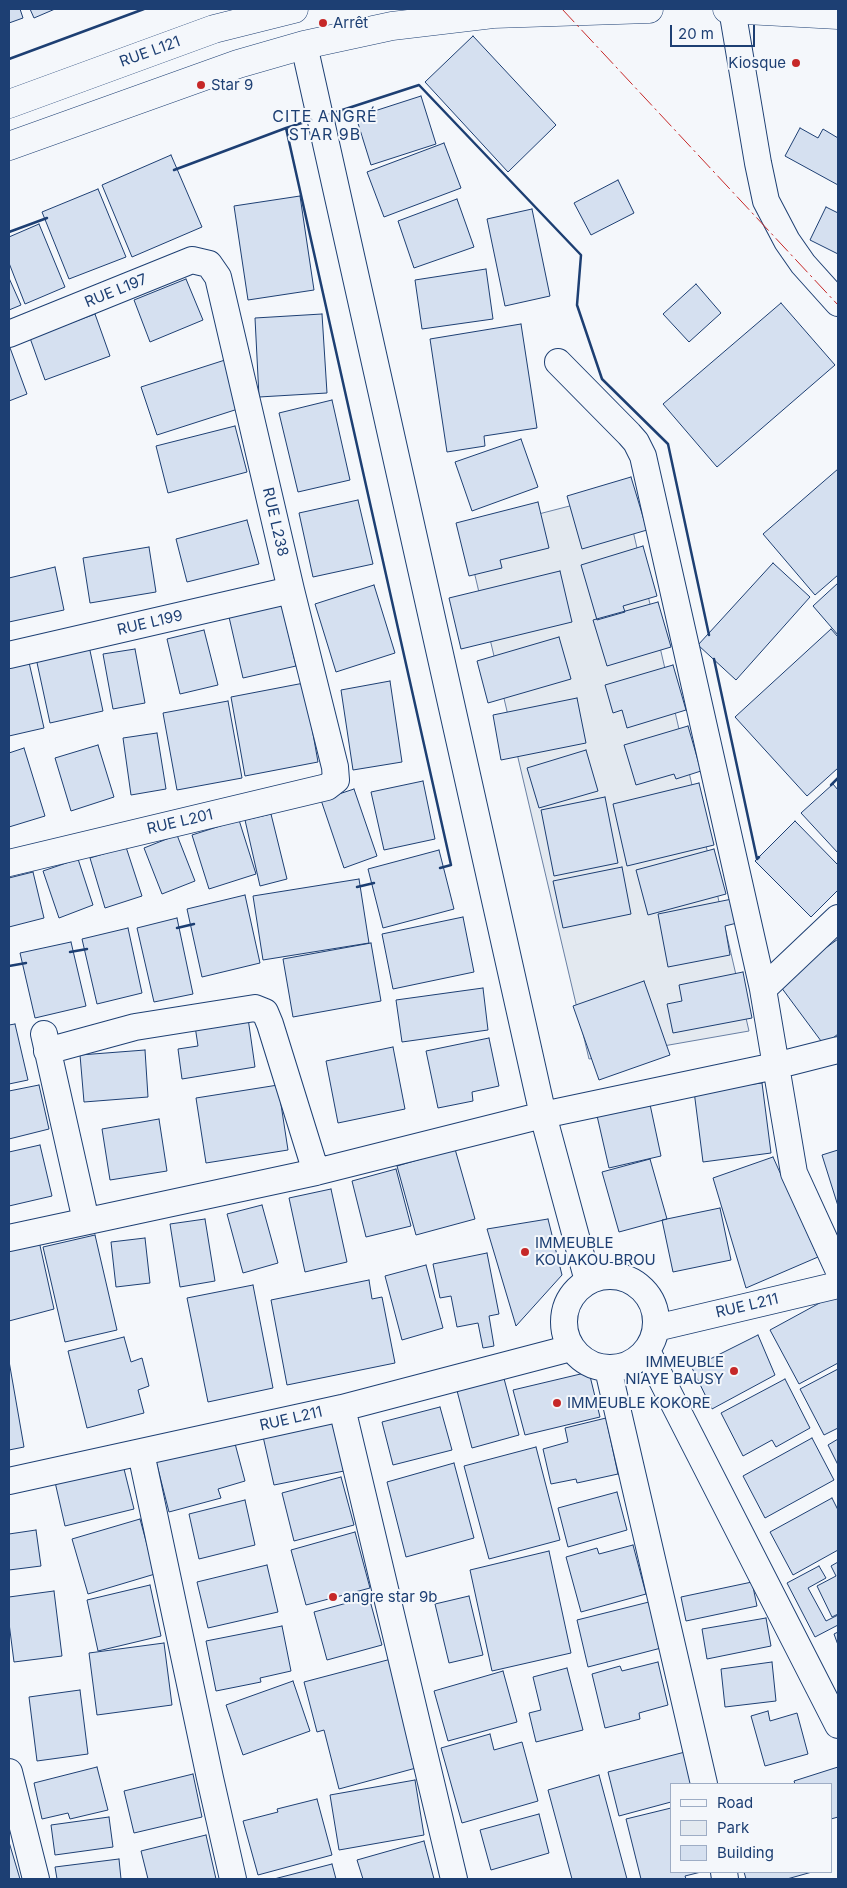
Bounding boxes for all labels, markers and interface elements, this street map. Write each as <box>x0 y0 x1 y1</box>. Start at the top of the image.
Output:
place label: Arrêt <box>333 14 368 32</box>
scale bar <box>672 15 757 47</box>
marker: Arrêt <box>317 17 329 29</box>
text: 20 m <box>678 24 714 43</box>
street label: RUE L121 <box>117 33 183 71</box>
place label: Kiosque <box>728 54 786 72</box>
marker: Kiosque <box>790 57 802 69</box>
place label: Star 9 <box>211 76 253 94</box>
marker: Star 9 <box>195 79 207 91</box>
district label: CITE ANGRÉ STAR 9B <box>271 107 379 145</box>
street label: RUE L197 <box>82 270 150 312</box>
street label: RUE L238 <box>258 486 292 558</box>
street label: RUE L199 <box>116 607 184 639</box>
street label: RUE L201 <box>145 806 215 838</box>
place label: IMMEUBLE KOUAKOU BROU <box>535 1234 656 1269</box>
marker: IMMEUBLE KOUAKOU BROU <box>519 1246 531 1258</box>
street label: RUE L211 <box>714 1290 780 1322</box>
place label: IMMEUBLE NIAYE BAUSY <box>625 1353 724 1388</box>
marker: IMMEUBLE NIAYE BAUSY <box>728 1365 740 1377</box>
place label: IMMEUBLE KOKORE <box>567 1394 711 1412</box>
marker: IMMEUBLE KOKORE <box>551 1397 563 1409</box>
street label: RUE L211 <box>258 1403 324 1435</box>
place label: angre star 9b <box>343 1588 438 1606</box>
marker: angre star 9b <box>327 1591 339 1603</box>
legend <box>670 1783 832 1873</box>
text: Road <box>717 1793 753 1812</box>
text: Park <box>717 1818 749 1837</box>
text: Building <box>717 1843 774 1862</box>

